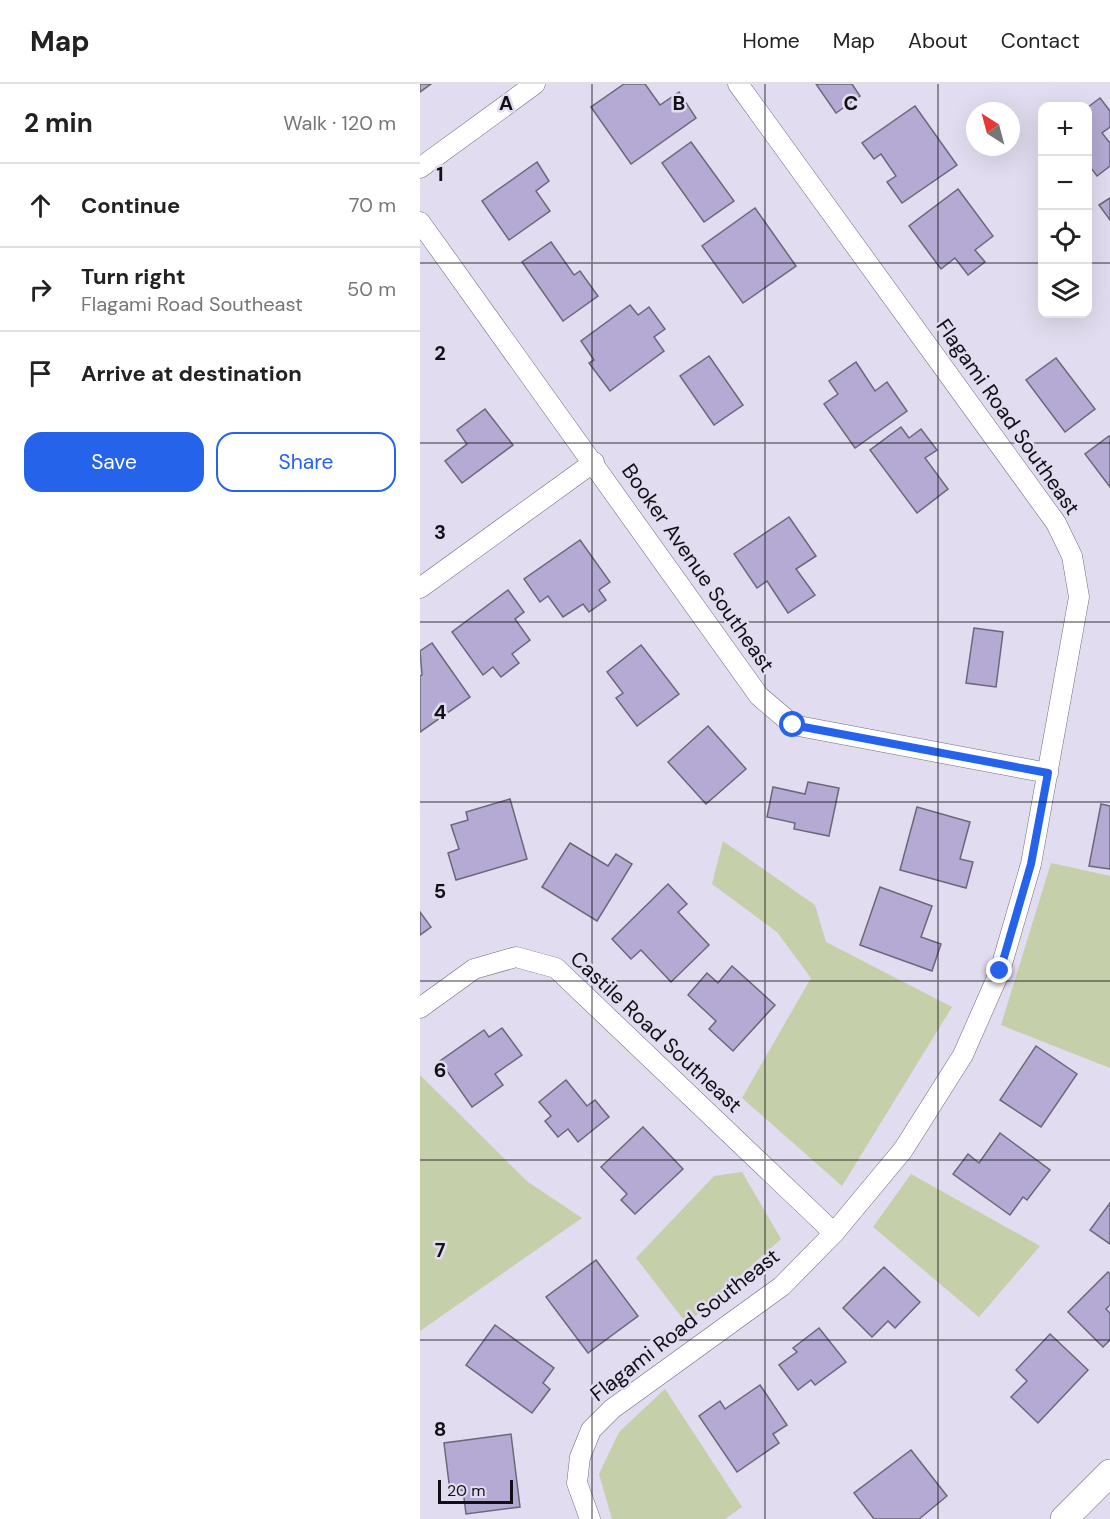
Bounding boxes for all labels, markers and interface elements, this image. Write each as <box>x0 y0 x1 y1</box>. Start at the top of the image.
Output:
text: Map <box>30 23 90 60</box>
text: Home <box>742 27 800 55</box>
text: Map <box>833 27 875 55</box>
text: About <box>908 27 968 55</box>
text: Contact <box>1001 27 1080 55</box>
text: A <box>499 90 513 116</box>
text: B <box>673 90 685 116</box>
text: C <box>844 90 858 116</box>
north arrow <box>966 102 1020 156</box>
map controls <box>1038 102 1092 318</box>
button: + <box>1038 102 1092 156</box>
text: 2 min <box>24 106 93 140</box>
text: Walk · 120 m <box>283 110 396 136</box>
button: − <box>1038 156 1092 210</box>
text: 1 <box>436 161 444 187</box>
icon: ahead <box>24 189 57 222</box>
text: Continue <box>81 191 180 220</box>
text: 70 m <box>349 192 396 218</box>
button: locate <box>1038 210 1092 264</box>
text: Turn right <box>81 262 186 291</box>
button: layers <box>1038 264 1092 318</box>
icon: right <box>24 273 57 306</box>
text: 50 m <box>347 276 396 302</box>
text: Flagami Road Southeast <box>81 291 303 317</box>
street label: Flagami Road Southeast <box>930 314 1086 520</box>
text: 2 <box>434 340 446 366</box>
icon: arrive <box>24 357 57 390</box>
text: Arrive at destination <box>81 359 302 388</box>
button: Save <box>24 432 204 492</box>
button: Share <box>216 432 396 492</box>
street label: Booker Avenue Southeast <box>615 458 781 678</box>
text: 3 <box>434 519 446 545</box>
text: 4 <box>434 699 447 725</box>
route start <box>779 711 805 737</box>
text: 5 <box>434 878 446 904</box>
street label: Castile Road Southeast <box>564 945 748 1119</box>
route end <box>986 957 1012 983</box>
text: 6 <box>434 1057 446 1083</box>
text: 7 <box>435 1237 446 1263</box>
street label: Flagami Road Southeast <box>585 1242 785 1408</box>
text: 8 <box>434 1416 446 1442</box>
scale bar <box>438 1477 513 1504</box>
text: 20 m <box>447 1480 486 1501</box>

